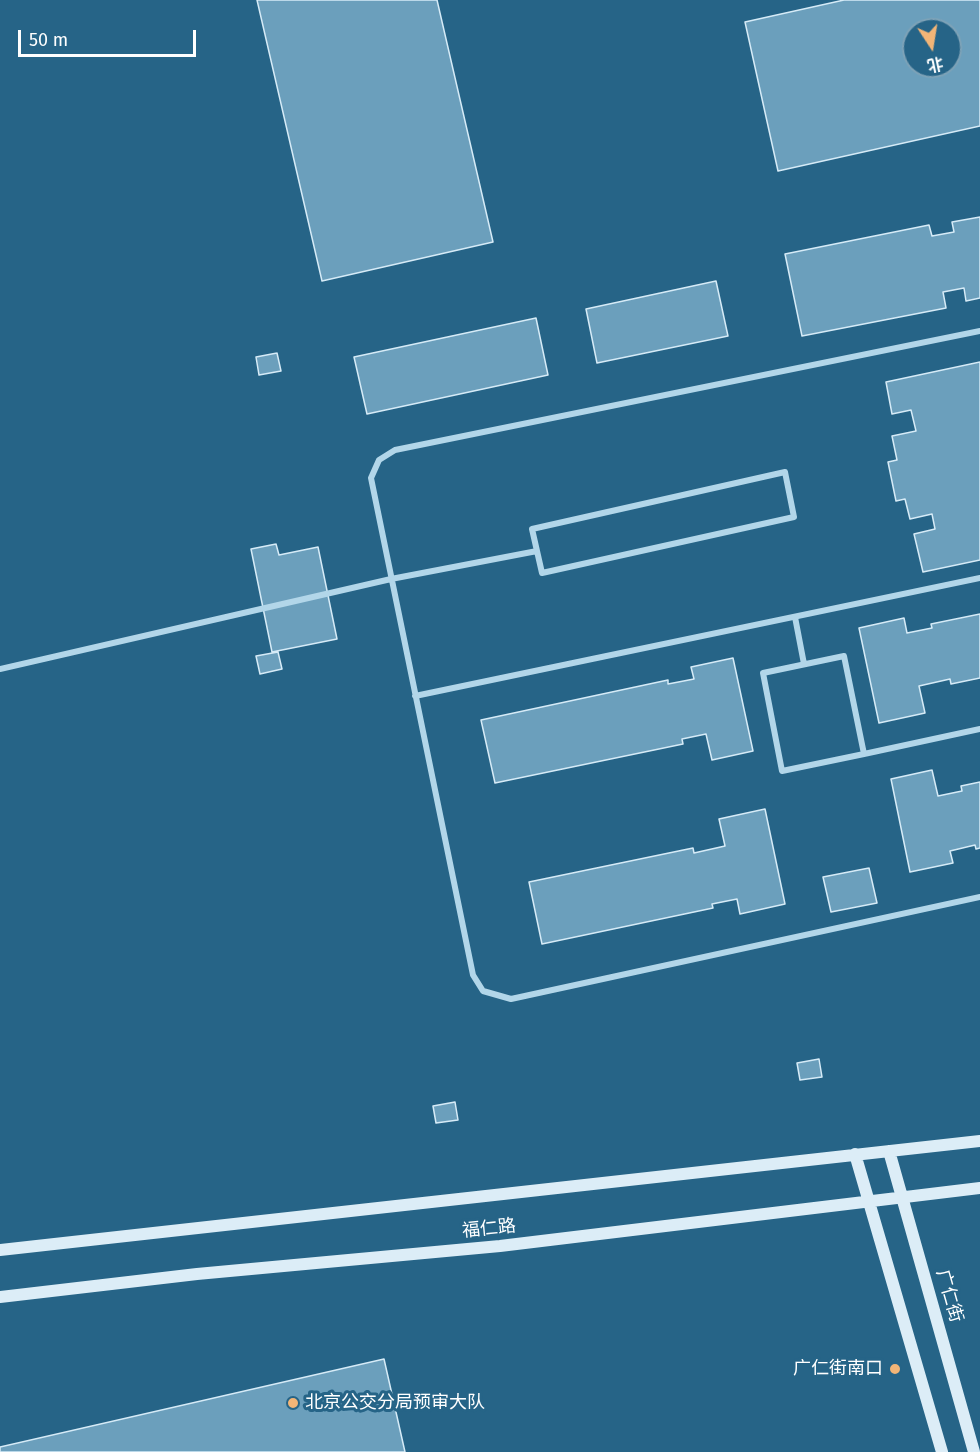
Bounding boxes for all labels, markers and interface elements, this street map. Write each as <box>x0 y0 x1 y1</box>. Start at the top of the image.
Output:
scale bar <box>21 18 200 56</box>
north arrow <box>902 18 962 78</box>
text: 50 m <box>29 29 68 51</box>
text: 北 <box>926 53 945 75</box>
street label: 福仁路 <box>461 1215 517 1243</box>
street label: 广仁街 <box>931 1267 967 1325</box>
place label: 广仁街南口 <box>793 1358 883 1380</box>
marker: 广仁街南口 <box>888 1362 902 1376</box>
place label: 北京公交分局预审大队 <box>305 1392 485 1414</box>
marker: 北京公交分局预审大队 <box>286 1396 300 1410</box>

